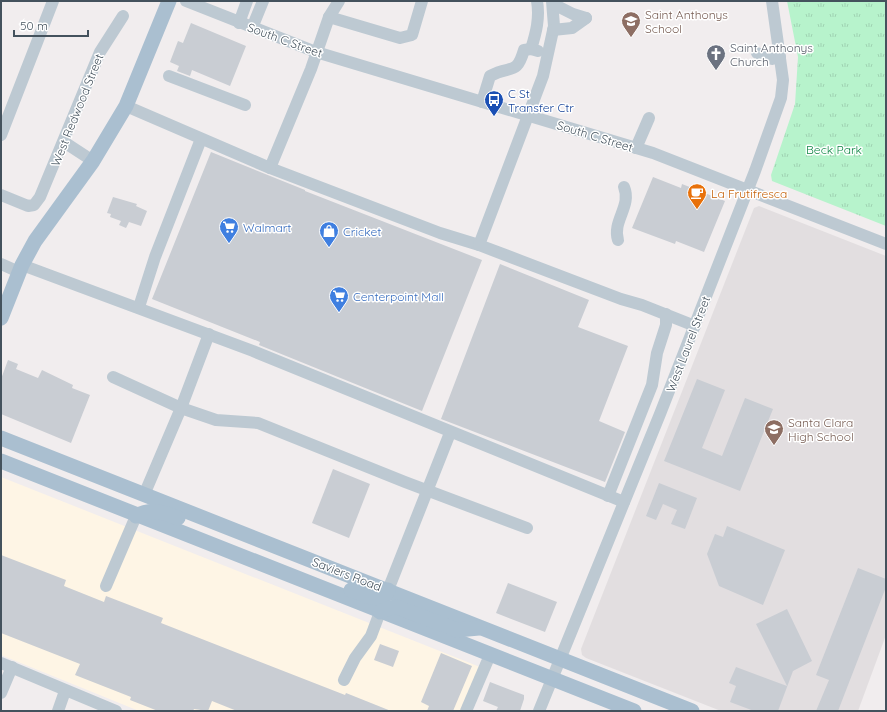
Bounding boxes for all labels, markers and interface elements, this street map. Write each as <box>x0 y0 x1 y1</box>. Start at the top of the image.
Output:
place label: Saint Anthonys School <box>645 7 728 36</box>
school or university icon: Saint Anthonys School <box>620 10 642 38</box>
scale bar <box>14 12 88 38</box>
text: 50 m <box>20 18 48 33</box>
street label: South C Street <box>245 19 325 61</box>
place label: Saint Anthonys Church <box>730 40 813 69</box>
church icon: Saint Anthonys Church <box>705 43 727 71</box>
street label: West Redwood Street <box>48 52 106 168</box>
place label: C St Transfer Ctr <box>508 86 574 115</box>
bus stop icon: C St Transfer Ctr <box>483 89 505 117</box>
street label: South C Street <box>555 117 635 155</box>
park label: Beck Park <box>806 142 862 157</box>
cafe icon: La Frutifresca <box>686 182 708 210</box>
place label: La Frutifresca <box>711 186 787 201</box>
supermarket icon: Walmart <box>218 216 240 244</box>
place label: Walmart <box>243 220 291 235</box>
shop icon: Cricket <box>318 220 340 248</box>
place label: Cricket <box>343 224 381 239</box>
supermarket icon: Centerpoint Mall <box>328 285 350 313</box>
place label: Centerpoint Mall <box>353 289 444 304</box>
street label: West Laurel Street <box>663 294 713 394</box>
place label: Santa Clara High School <box>788 415 854 444</box>
school or university icon: Santa Clara High School <box>763 418 785 446</box>
street label: Saviers Road <box>310 554 384 594</box>

